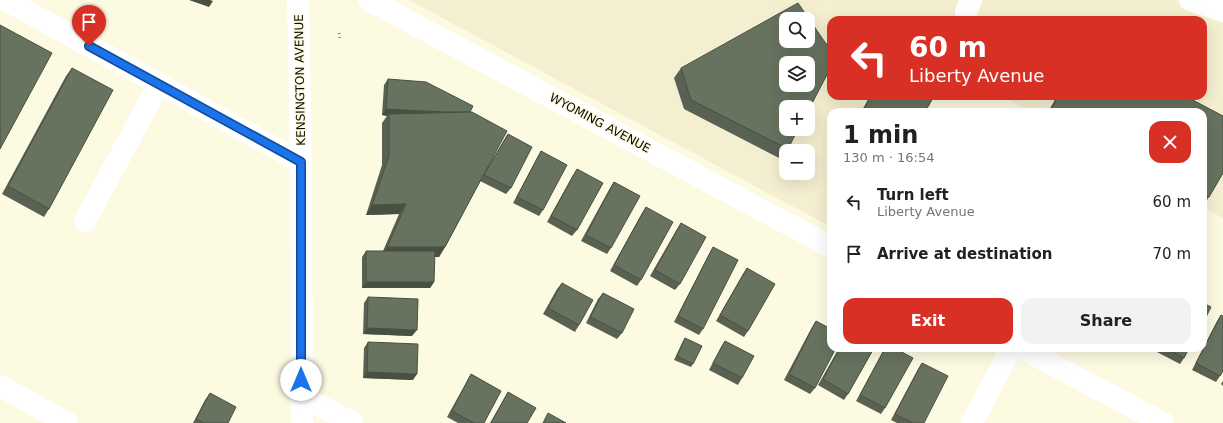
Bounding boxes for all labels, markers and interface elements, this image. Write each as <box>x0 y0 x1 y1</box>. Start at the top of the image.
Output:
pin <box>72 5 106 46</box>
icon: arrive <box>78 11 100 33</box>
map controls <box>779 12 815 180</box>
button: search <box>779 12 815 48</box>
street label: KENSINGTON AVENUE <box>292 14 308 146</box>
text: 60 m <box>909 31 987 64</box>
icon: left <box>843 32 895 84</box>
button: layers <box>779 56 815 92</box>
text: Liberty Avenue <box>909 65 1044 86</box>
street label: WYOMING AVENUE <box>547 90 653 156</box>
button: + <box>779 100 815 136</box>
text: 1 min <box>843 121 918 149</box>
button: close <box>1149 121 1191 163</box>
button: − <box>779 144 815 180</box>
text: 130 m · 16:54 <box>843 150 934 165</box>
text: Turn left <box>877 186 949 204</box>
icon: left <box>843 191 865 213</box>
text: 60 m <box>1153 193 1191 211</box>
text: Liberty Avenue <box>877 204 975 219</box>
icon: arrive <box>843 243 865 265</box>
text: Arrive at destination <box>877 245 1052 263</box>
text: 70 m <box>1153 245 1191 263</box>
button: Exit <box>843 298 1013 344</box>
button: Share <box>1021 298 1191 344</box>
position arrow <box>280 359 322 401</box>

